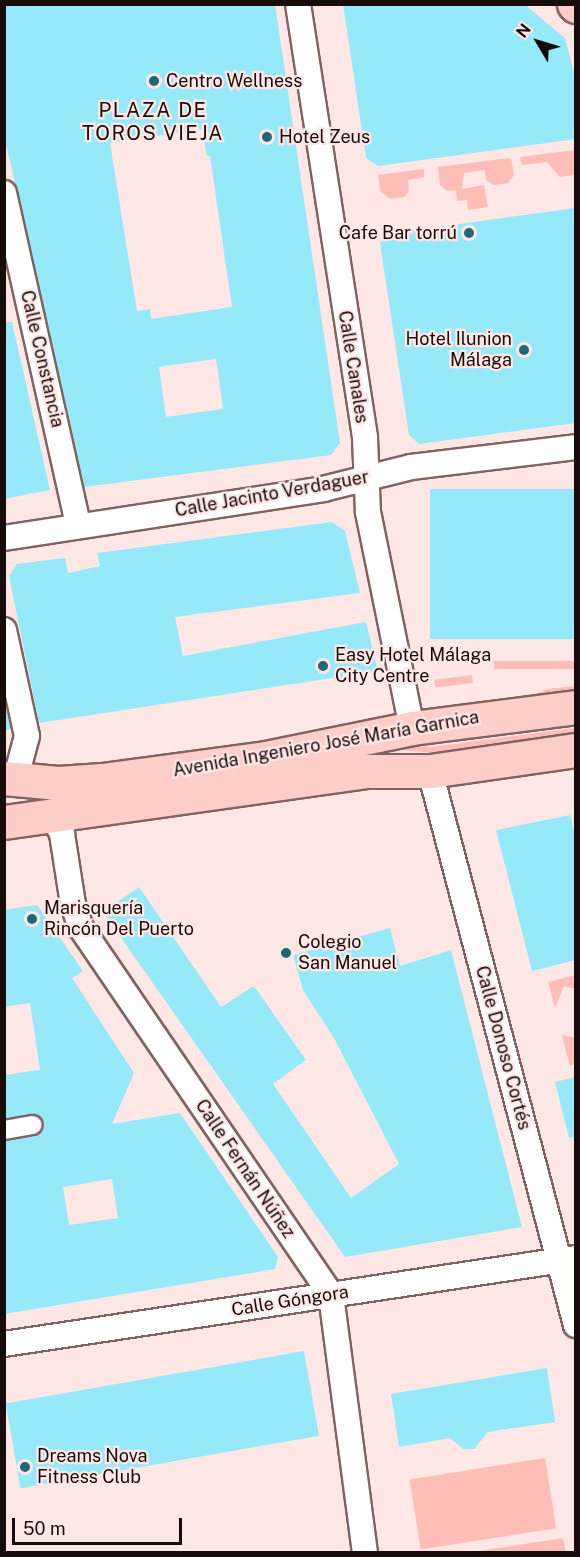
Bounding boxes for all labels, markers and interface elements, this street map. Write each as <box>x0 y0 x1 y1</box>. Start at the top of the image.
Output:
north arrow <box>508 12 568 72</box>
text: N <box>512 20 535 41</box>
place label: Centro Wellness <box>166 70 303 92</box>
marker: Centro Wellness <box>147 74 161 88</box>
district label: PLAZA DE TOROS VIEJA <box>82 98 224 145</box>
place label: Hotel Zeus <box>279 126 370 148</box>
marker: Hotel Zeus <box>260 130 274 144</box>
place label: Cafe Bar torrú <box>339 222 457 244</box>
marker: Cafe Bar torrú <box>462 226 476 240</box>
street label: Calle Constancia <box>16 288 68 430</box>
street label: Calle Canales <box>333 309 373 425</box>
place label: Hotel Ilunion Málaga <box>406 329 512 372</box>
marker: Hotel Ilunion Málaga <box>517 343 531 357</box>
street label: Calle Jacinto Verdaguer <box>173 466 371 522</box>
place label: Easy Hotel Málaga City Centre <box>335 645 491 688</box>
marker: Easy Hotel Málaga City Centre <box>316 659 330 673</box>
street label: Avenida Ingeniero José María Garnica <box>171 706 481 782</box>
place label: Marisquería Rincón Del Puerto <box>44 898 194 940</box>
marker: Marisquería Rincón Del Puerto <box>25 912 39 926</box>
place label: Colegio San Manuel <box>298 932 397 974</box>
marker: Colegio San Manuel <box>279 946 293 960</box>
street label: Calle Donoso Cortés <box>471 964 535 1132</box>
street label: Calle Fernán Núñez <box>191 1095 299 1243</box>
street label: Calle Góngora <box>230 1281 350 1321</box>
place label: Dreams Nova Fitness Club <box>37 1446 148 1488</box>
marker: Dreams Nova Fitness Club <box>18 1460 32 1474</box>
scale bar <box>15 1506 184 1544</box>
text: 50 m <box>23 1518 66 1539</box>

